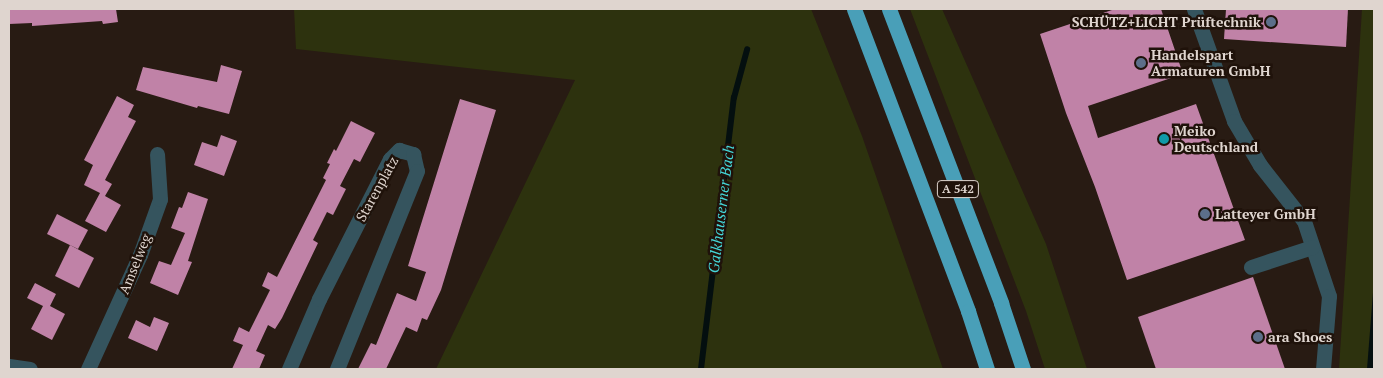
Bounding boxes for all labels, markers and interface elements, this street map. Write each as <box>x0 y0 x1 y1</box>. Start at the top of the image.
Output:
place label: SCHÜTZ+LICHT Prüftechnik <box>1072 14 1261 30</box>
marker: SCHÜTZ+LICHT Prüftechnik <box>1265 16 1277 28</box>
place label: Handelspart Armaturen GmbH <box>1151 47 1270 80</box>
marker: Handelspart Armaturen GmbH <box>1135 57 1147 69</box>
place label: Meiko Deutschland <box>1174 123 1258 156</box>
marker: Meiko Deutschland <box>1158 133 1170 145</box>
water label: Galkhauserner Bach <box>704 144 738 274</box>
street label: Starenplatz <box>352 154 402 224</box>
road number: A 542 <box>937 180 979 198</box>
place label: Latteyer GmbH <box>1215 206 1316 222</box>
marker: Latteyer GmbH <box>1199 208 1211 220</box>
street label: Amselweg <box>115 231 155 297</box>
place label: ara Shoes <box>1268 329 1332 345</box>
marker: ara Shoes <box>1252 331 1264 343</box>

